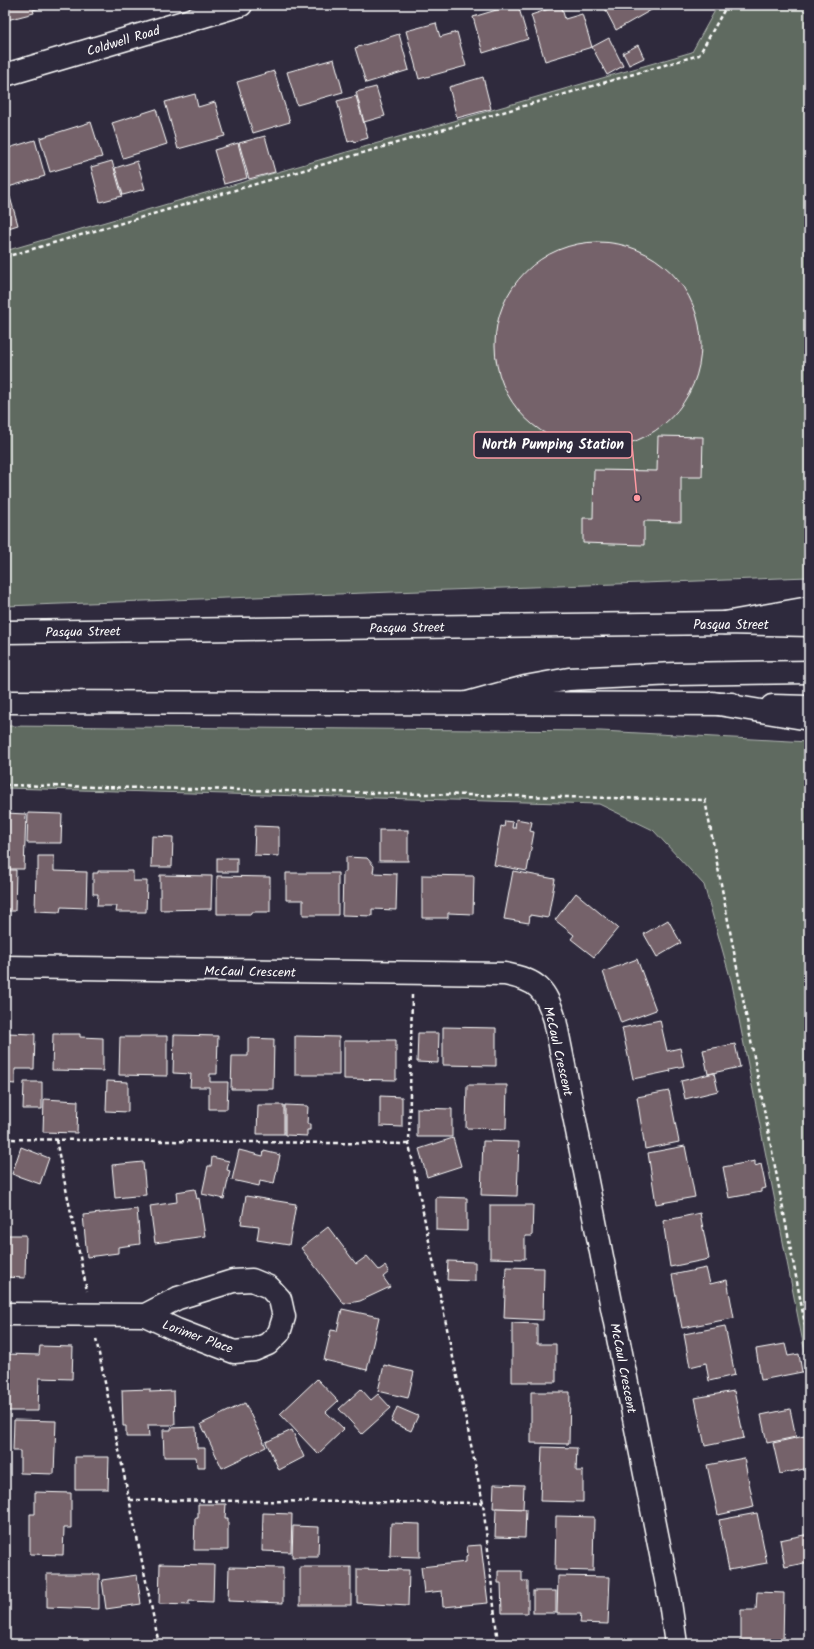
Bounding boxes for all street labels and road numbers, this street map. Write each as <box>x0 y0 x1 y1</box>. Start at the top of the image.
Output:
street label: Coldwell Road <box>84 20 163 63</box>
street label: Pasqua Street <box>693 615 770 636</box>
street label: Pasqua Street <box>369 617 446 640</box>
street label: Pasqua Street <box>45 621 122 644</box>
street label: McCaul Crescent <box>204 961 297 984</box>
street label: McCaul Crescent <box>537 1004 578 1099</box>
street label: Lorimer Place <box>159 1315 236 1360</box>
street label: McCaul Crescent <box>603 1321 642 1416</box>

